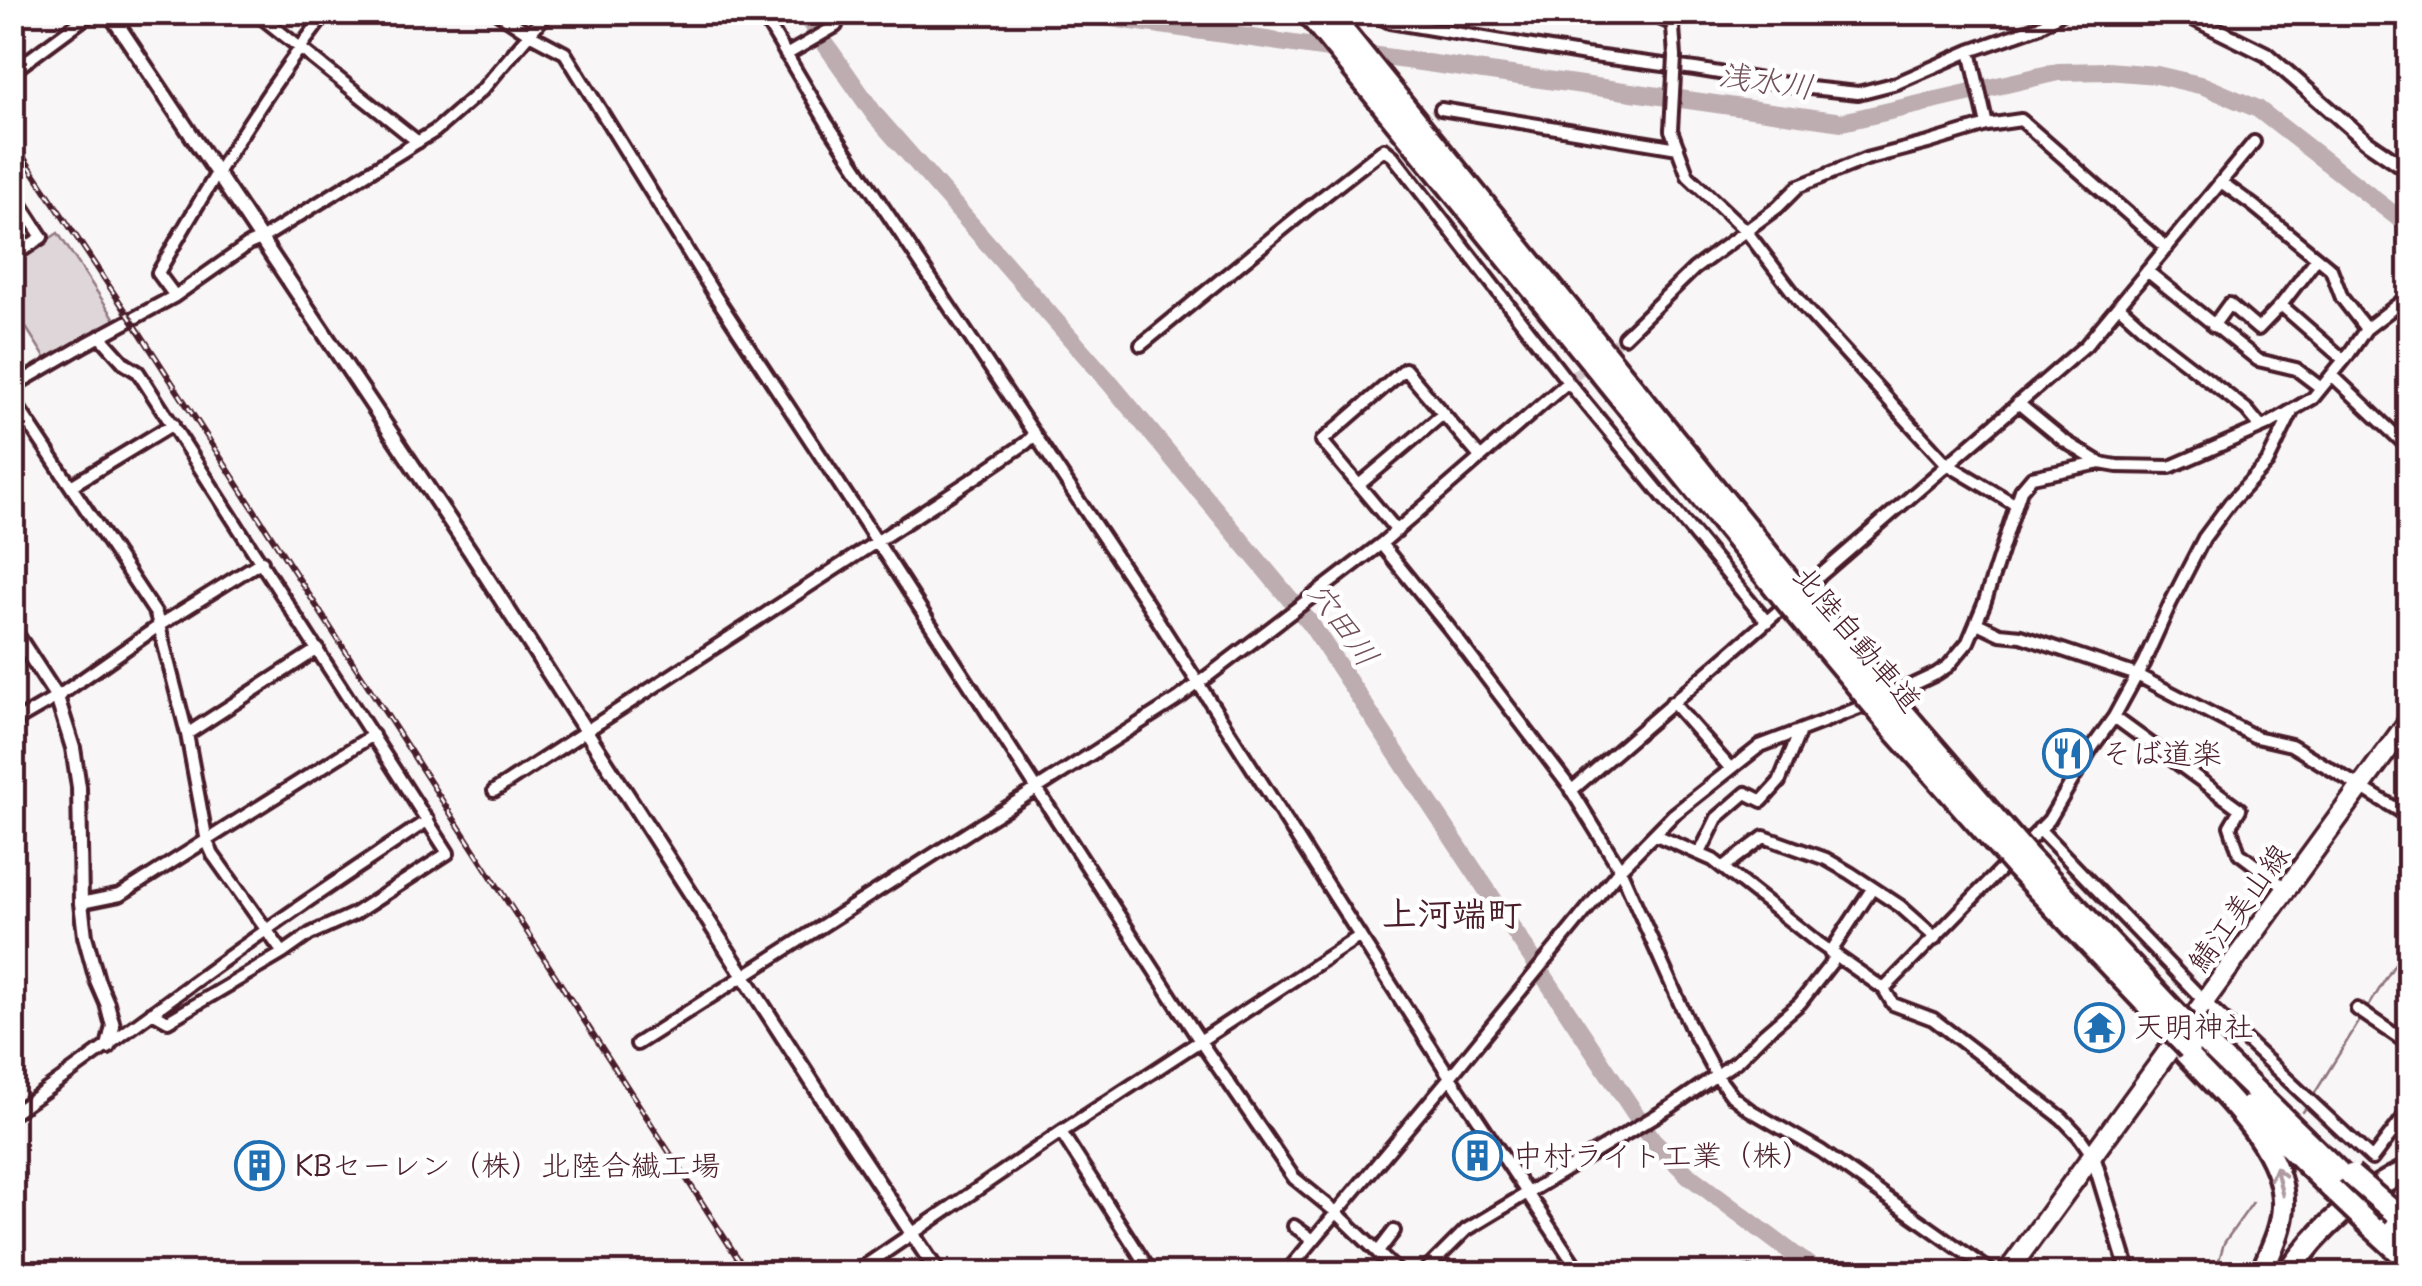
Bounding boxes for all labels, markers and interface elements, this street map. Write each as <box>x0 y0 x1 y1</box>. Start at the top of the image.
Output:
water label: 浅水川 <box>1716 52 1817 106</box>
street label: 北陸自動車道 <box>1785 556 1932 720</box>
water label: 穴田川 <box>1299 572 1390 674</box>
restaurant icon: そば道楽 <box>2041 728 2093 780</box>
place label: そば道楽 <box>2102 732 2222 772</box>
street label: 鯖江美山線 <box>2177 834 2298 979</box>
district label: 上河端町 <box>1382 889 1522 935</box>
temple icon: 天明神社 <box>2073 1001 2125 1053</box>
place label: 天明神社 <box>2134 1005 2254 1045</box>
building icon: 中村ライト工業（株） <box>1452 1130 1504 1182</box>
place label: 中村ライト工業（株） <box>1513 1134 1812 1174</box>
building icon: KBセーレン（株）北陸合繊工場 <box>234 1140 286 1192</box>
place label: KBセーレン（株）北陸合繊工場 <box>295 1144 721 1184</box>
one-way arrow <box>2269 1166 2287 1198</box>

